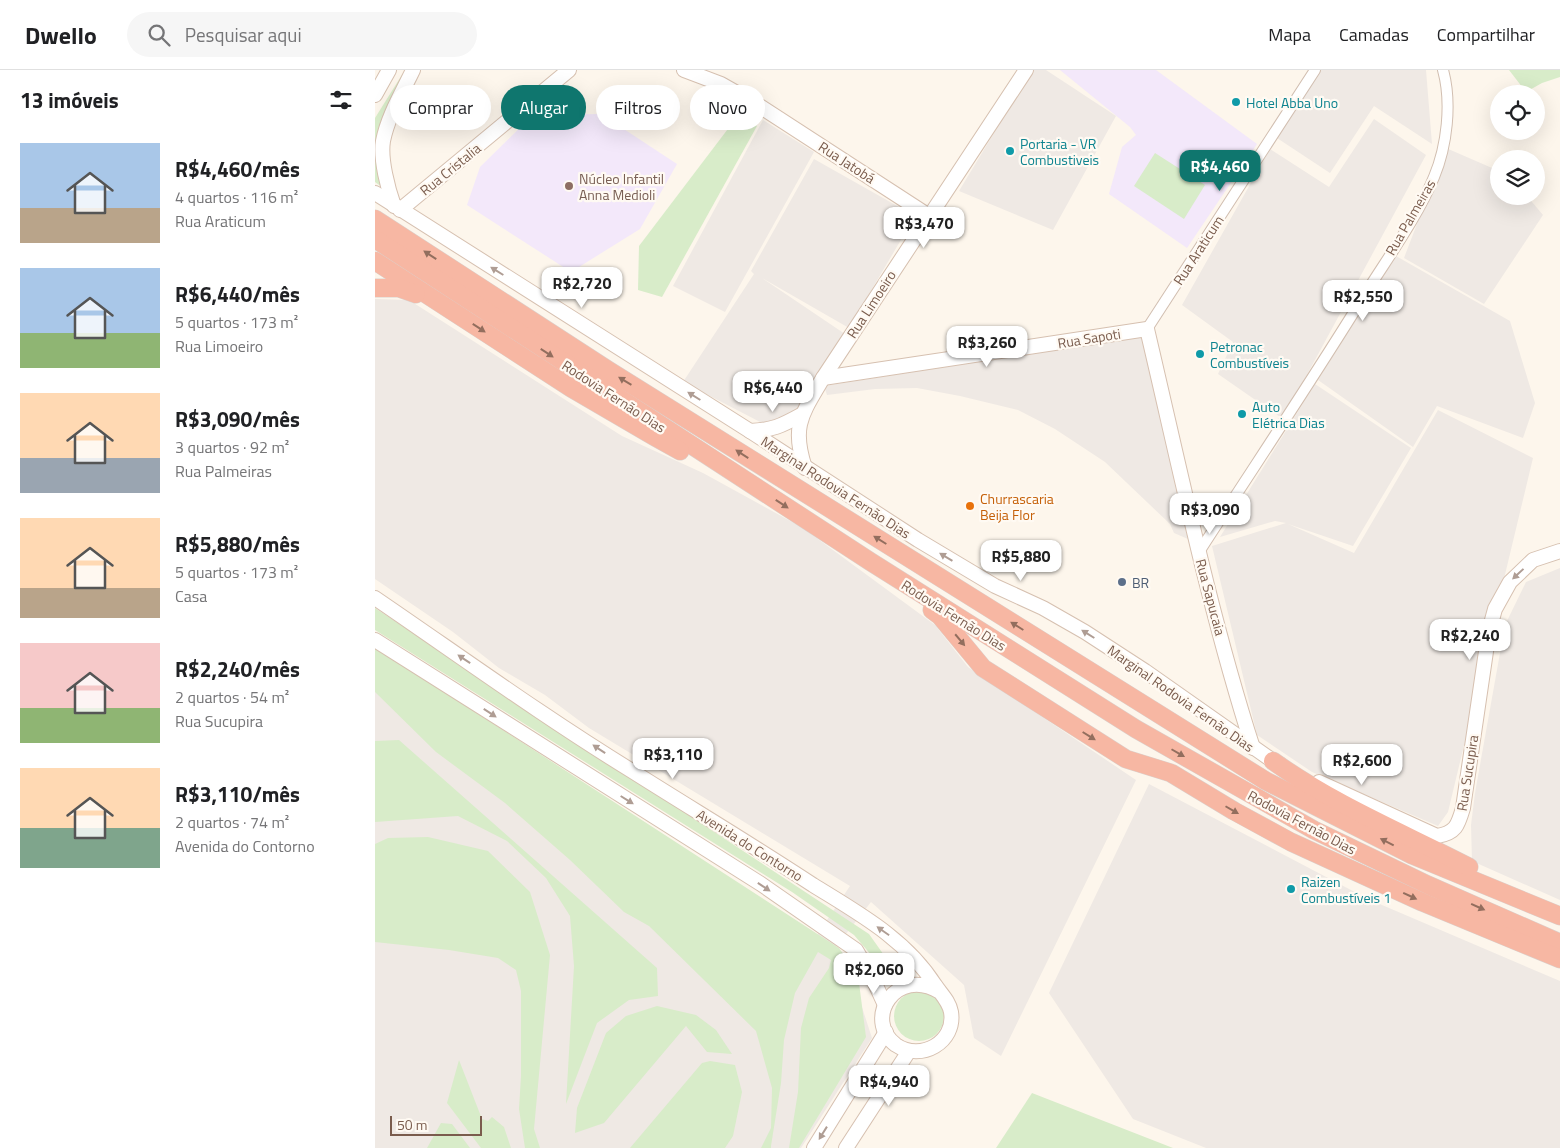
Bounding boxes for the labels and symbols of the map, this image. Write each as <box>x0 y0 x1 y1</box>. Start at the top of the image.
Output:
place label: Hotel Abba Uno <box>1246 92 1338 113</box>
marker: Hotel Abba Uno <box>1230 96 1242 108</box>
place label: Portaria - VR Combustiveis <box>1020 133 1099 170</box>
street label: Rua Jatobá <box>815 136 879 188</box>
street label: Rua Cristalia <box>415 138 485 200</box>
marker: Portaria - VR Combustiveis <box>1004 145 1016 157</box>
pin: R$4,460 <box>1174 150 1266 192</box>
place label: Núcleo Infantil Anna Medioli <box>579 168 664 205</box>
street label: Rua Palmeiras <box>1380 175 1440 259</box>
marker: Núcleo Infantil Anna Medioli <box>563 180 575 192</box>
pin: R$3,470 <box>878 206 970 249</box>
street label: Rua Araticum <box>1168 211 1228 289</box>
one-way arrow <box>423 250 437 260</box>
pin: R$2,720 <box>536 266 628 309</box>
street label: Rua Limoeiro <box>841 266 901 342</box>
one-way arrow <box>490 267 504 276</box>
pin: R$2,550 <box>1317 280 1409 322</box>
one-way arrow <box>472 323 485 333</box>
street label: Rua Sapoti <box>1056 323 1122 353</box>
pin: R$3,260 <box>941 326 1033 368</box>
place label: Petronac Combustíveis <box>1210 336 1289 373</box>
one-way arrow <box>541 348 554 357</box>
marker: Petronac Combustíveis <box>1194 348 1206 360</box>
street label: Rodovia Fernão Dias <box>558 354 670 438</box>
pin: R$6,440 <box>727 370 819 413</box>
one-way arrow <box>619 377 632 386</box>
one-way arrow <box>687 391 700 400</box>
place label: Auto Elétrica Dias <box>1252 396 1325 433</box>
marker: Auto Elétrica Dias <box>1236 408 1248 420</box>
street label: Marginal Rodovia Fernão Dias <box>757 431 915 543</box>
one-way arrow <box>735 449 749 458</box>
place label: Churrascaria Beija Flor <box>980 488 1054 525</box>
pin: R$3,090 <box>1164 492 1256 535</box>
one-way arrow <box>775 500 788 509</box>
marker: Churrascaria Beija Flor <box>964 500 976 512</box>
one-way arrow <box>873 535 886 545</box>
pin: R$5,880 <box>975 540 1067 582</box>
one-way arrow <box>939 552 952 561</box>
street label: Rua Sapucaia <box>1191 556 1231 638</box>
one-way arrow <box>1513 568 1525 580</box>
place label: BR <box>1132 572 1149 593</box>
street label: Rodovia Fernão Dias <box>898 574 1010 656</box>
marker: BR <box>1116 576 1128 588</box>
pin: R$2,240 <box>1424 618 1516 661</box>
one-way arrow <box>1011 621 1024 631</box>
one-way arrow <box>1082 630 1095 639</box>
one-way arrow <box>954 633 965 646</box>
street label: Marginal Rodovia Fernão Dias <box>1103 639 1259 757</box>
one-way arrow <box>457 654 471 663</box>
one-way arrow <box>483 708 497 718</box>
one-way arrow <box>1082 731 1096 741</box>
street label: Rua Sucupira <box>1451 733 1483 813</box>
pin: R$3,110 <box>627 738 719 780</box>
one-way arrow <box>592 744 606 754</box>
pin: R$2,600 <box>1316 744 1408 786</box>
one-way arrow <box>1171 749 1184 758</box>
street label: Rodovia Fernão Dias <box>1244 785 1360 859</box>
one-way arrow <box>620 795 634 805</box>
street label: Avenida do Contorno <box>693 804 807 886</box>
one-way arrow <box>1225 806 1240 814</box>
one-way arrow <box>1379 838 1394 846</box>
place label: Raizen Combustíveis 1 <box>1301 871 1391 908</box>
one-way arrow <box>758 882 771 892</box>
marker: Raizen Combustíveis 1 <box>1285 883 1297 895</box>
one-way arrow <box>1403 893 1417 901</box>
one-way arrow <box>1471 903 1485 911</box>
one-way arrow <box>877 926 890 936</box>
pin: R$2,060 <box>828 952 920 995</box>
pin: R$4,940 <box>843 1064 935 1107</box>
scale bar <box>390 1113 483 1136</box>
one-way arrow <box>819 1126 828 1139</box>

